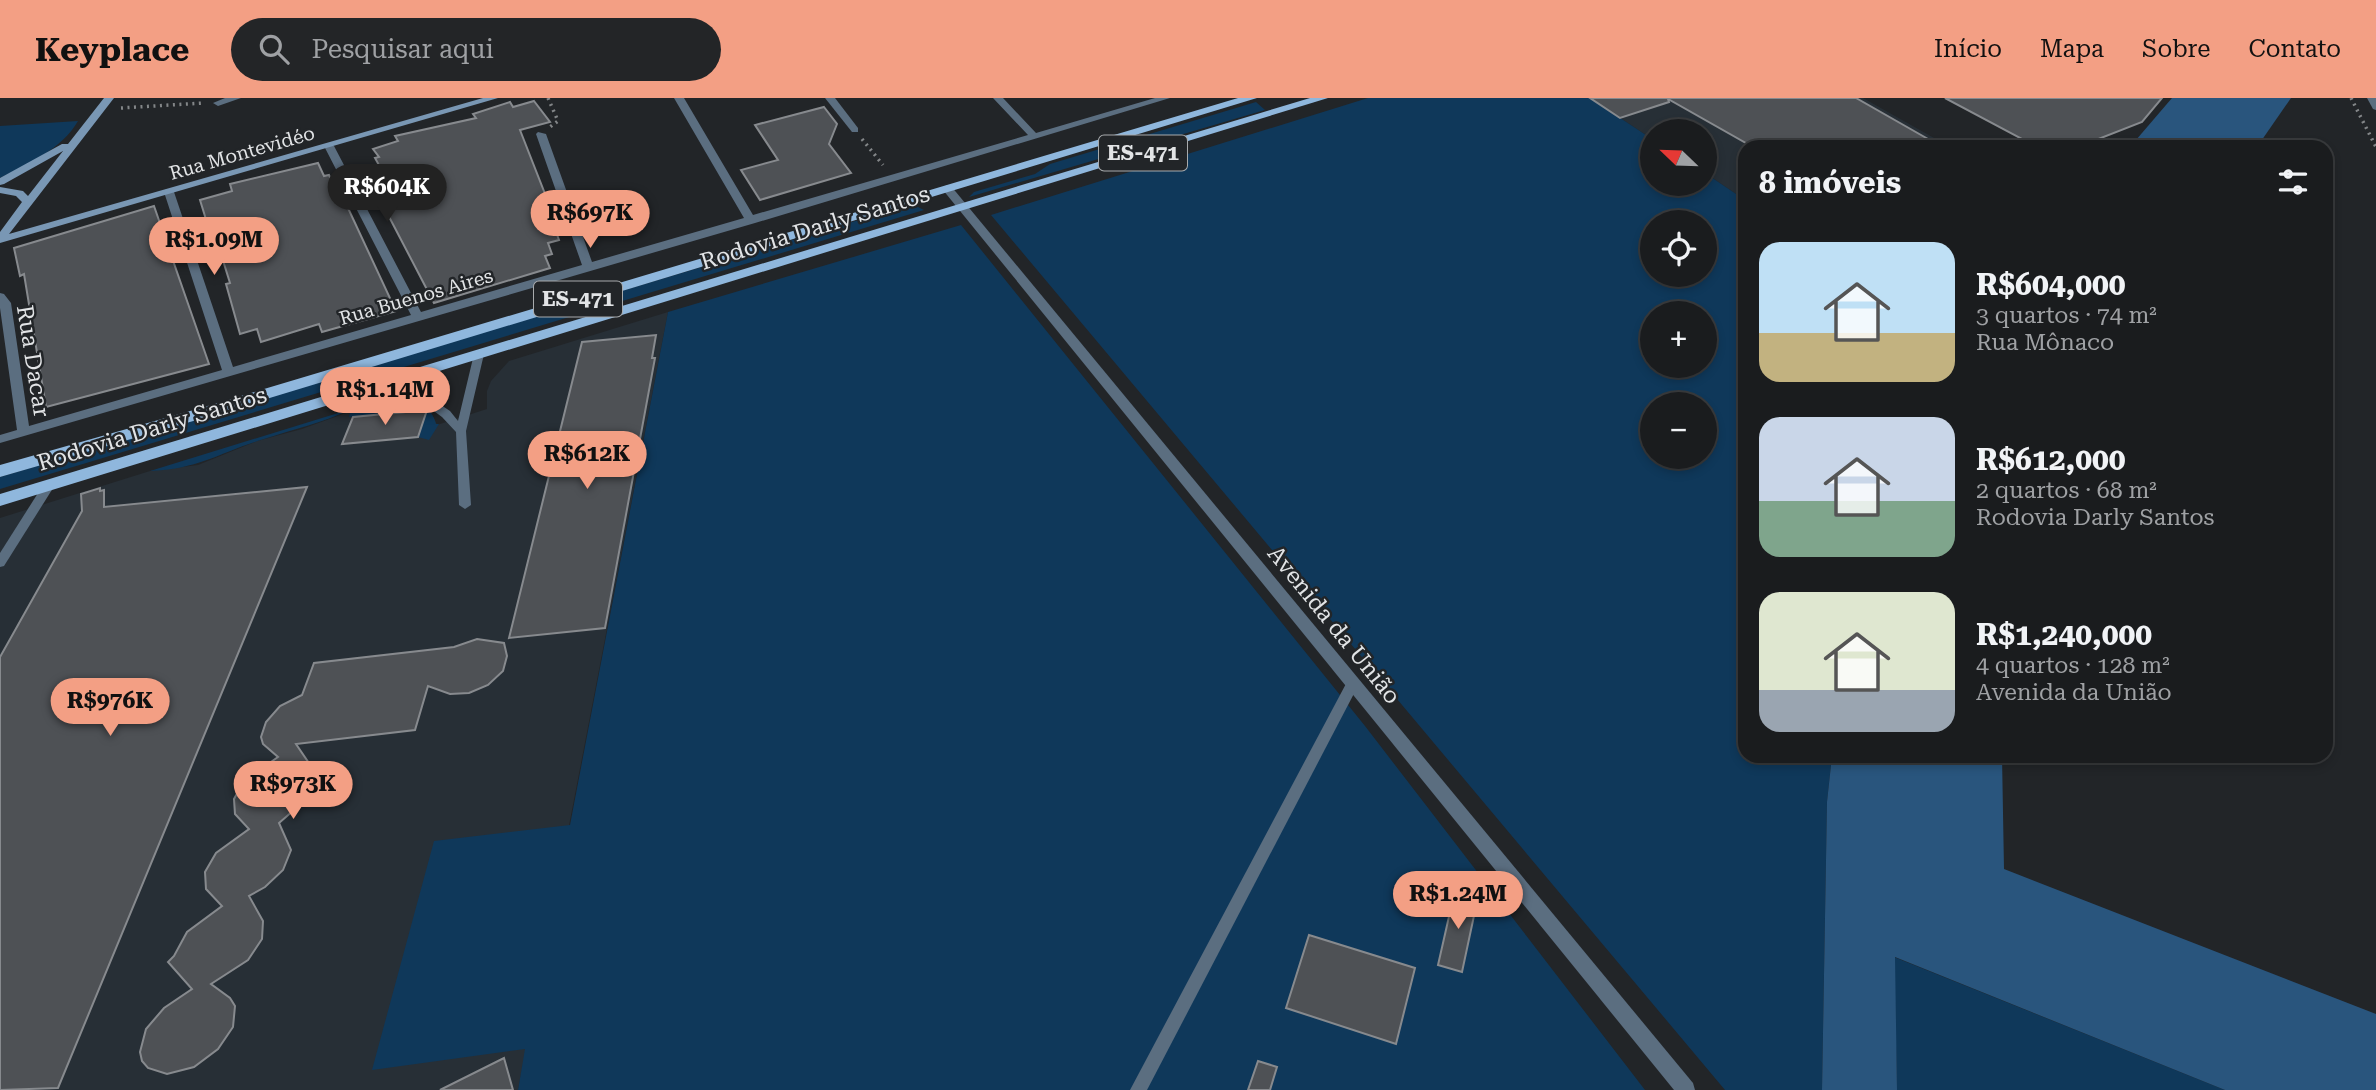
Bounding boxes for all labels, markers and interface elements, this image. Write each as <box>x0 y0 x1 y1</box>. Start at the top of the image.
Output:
search box <box>231 18 721 81</box>
text: Keyplace <box>35 30 189 69</box>
icon: search <box>255 30 293 68</box>
text: Pesquisar aqui <box>311 34 494 64</box>
text: Início <box>1934 35 2002 63</box>
text: Mapa <box>2040 35 2104 63</box>
text: Sobre <box>2142 35 2210 63</box>
text: Contato <box>2248 35 2341 63</box>
north arrow <box>1640 119 1717 196</box>
map controls <box>1640 119 1717 469</box>
street label: Rua Montevidéo <box>167 121 317 185</box>
road number: ES-471 <box>1099 136 1187 170</box>
icon: filters <box>2274 163 2312 201</box>
pin: R$604K <box>330 164 444 224</box>
text: 8 imóveis <box>1759 165 1901 200</box>
text: R$604K <box>344 173 430 200</box>
street label: Rodovia Darly Santos <box>697 180 933 276</box>
pin: R$697K <box>533 190 647 250</box>
text: R$697K <box>547 199 633 226</box>
button: locate <box>1640 210 1717 287</box>
pin: R$1.09M <box>149 218 279 277</box>
text: R$1.09M <box>165 226 263 253</box>
street label: Rua Buenos Aires <box>337 264 495 330</box>
text: R$604,000 <box>1976 267 2126 302</box>
icon: home <box>1815 270 1899 354</box>
road number: ES-471 <box>534 282 622 316</box>
button: + <box>1640 301 1717 378</box>
text: 3 quartos · 74 m² <box>1976 302 2157 329</box>
street label: Rua Dacar <box>11 303 55 419</box>
text: Rua Mônaco <box>1976 329 2114 356</box>
pin: R$1.14M <box>320 368 450 427</box>
text: R$1.14M <box>336 376 434 403</box>
street label: Rodovia Darly Santos <box>34 381 270 477</box>
button: − <box>1640 392 1717 469</box>
pin: R$612K <box>530 432 644 491</box>
text: R$612K <box>544 440 630 467</box>
text: R$612,000 <box>1976 442 2126 477</box>
icon: home <box>1815 445 1899 529</box>
text: 2 quartos · 68 m² <box>1976 477 2157 504</box>
text: Rodovia Darly Santos <box>1976 504 2214 531</box>
street label: Avenida da União <box>1262 540 1406 710</box>
text: R$1,240,000 <box>1976 617 2152 652</box>
icon: home <box>1815 620 1899 704</box>
text: 4 quartos · 128 m² <box>1976 652 2170 679</box>
pin: R$976K <box>53 678 167 738</box>
text: Avenida da União <box>1976 679 2172 706</box>
text: R$976K <box>67 687 153 714</box>
pin: R$973K <box>236 762 350 821</box>
text: R$973K <box>250 770 336 797</box>
pin: R$1.24M <box>1393 872 1523 931</box>
text: R$1.24M <box>1409 880 1507 907</box>

